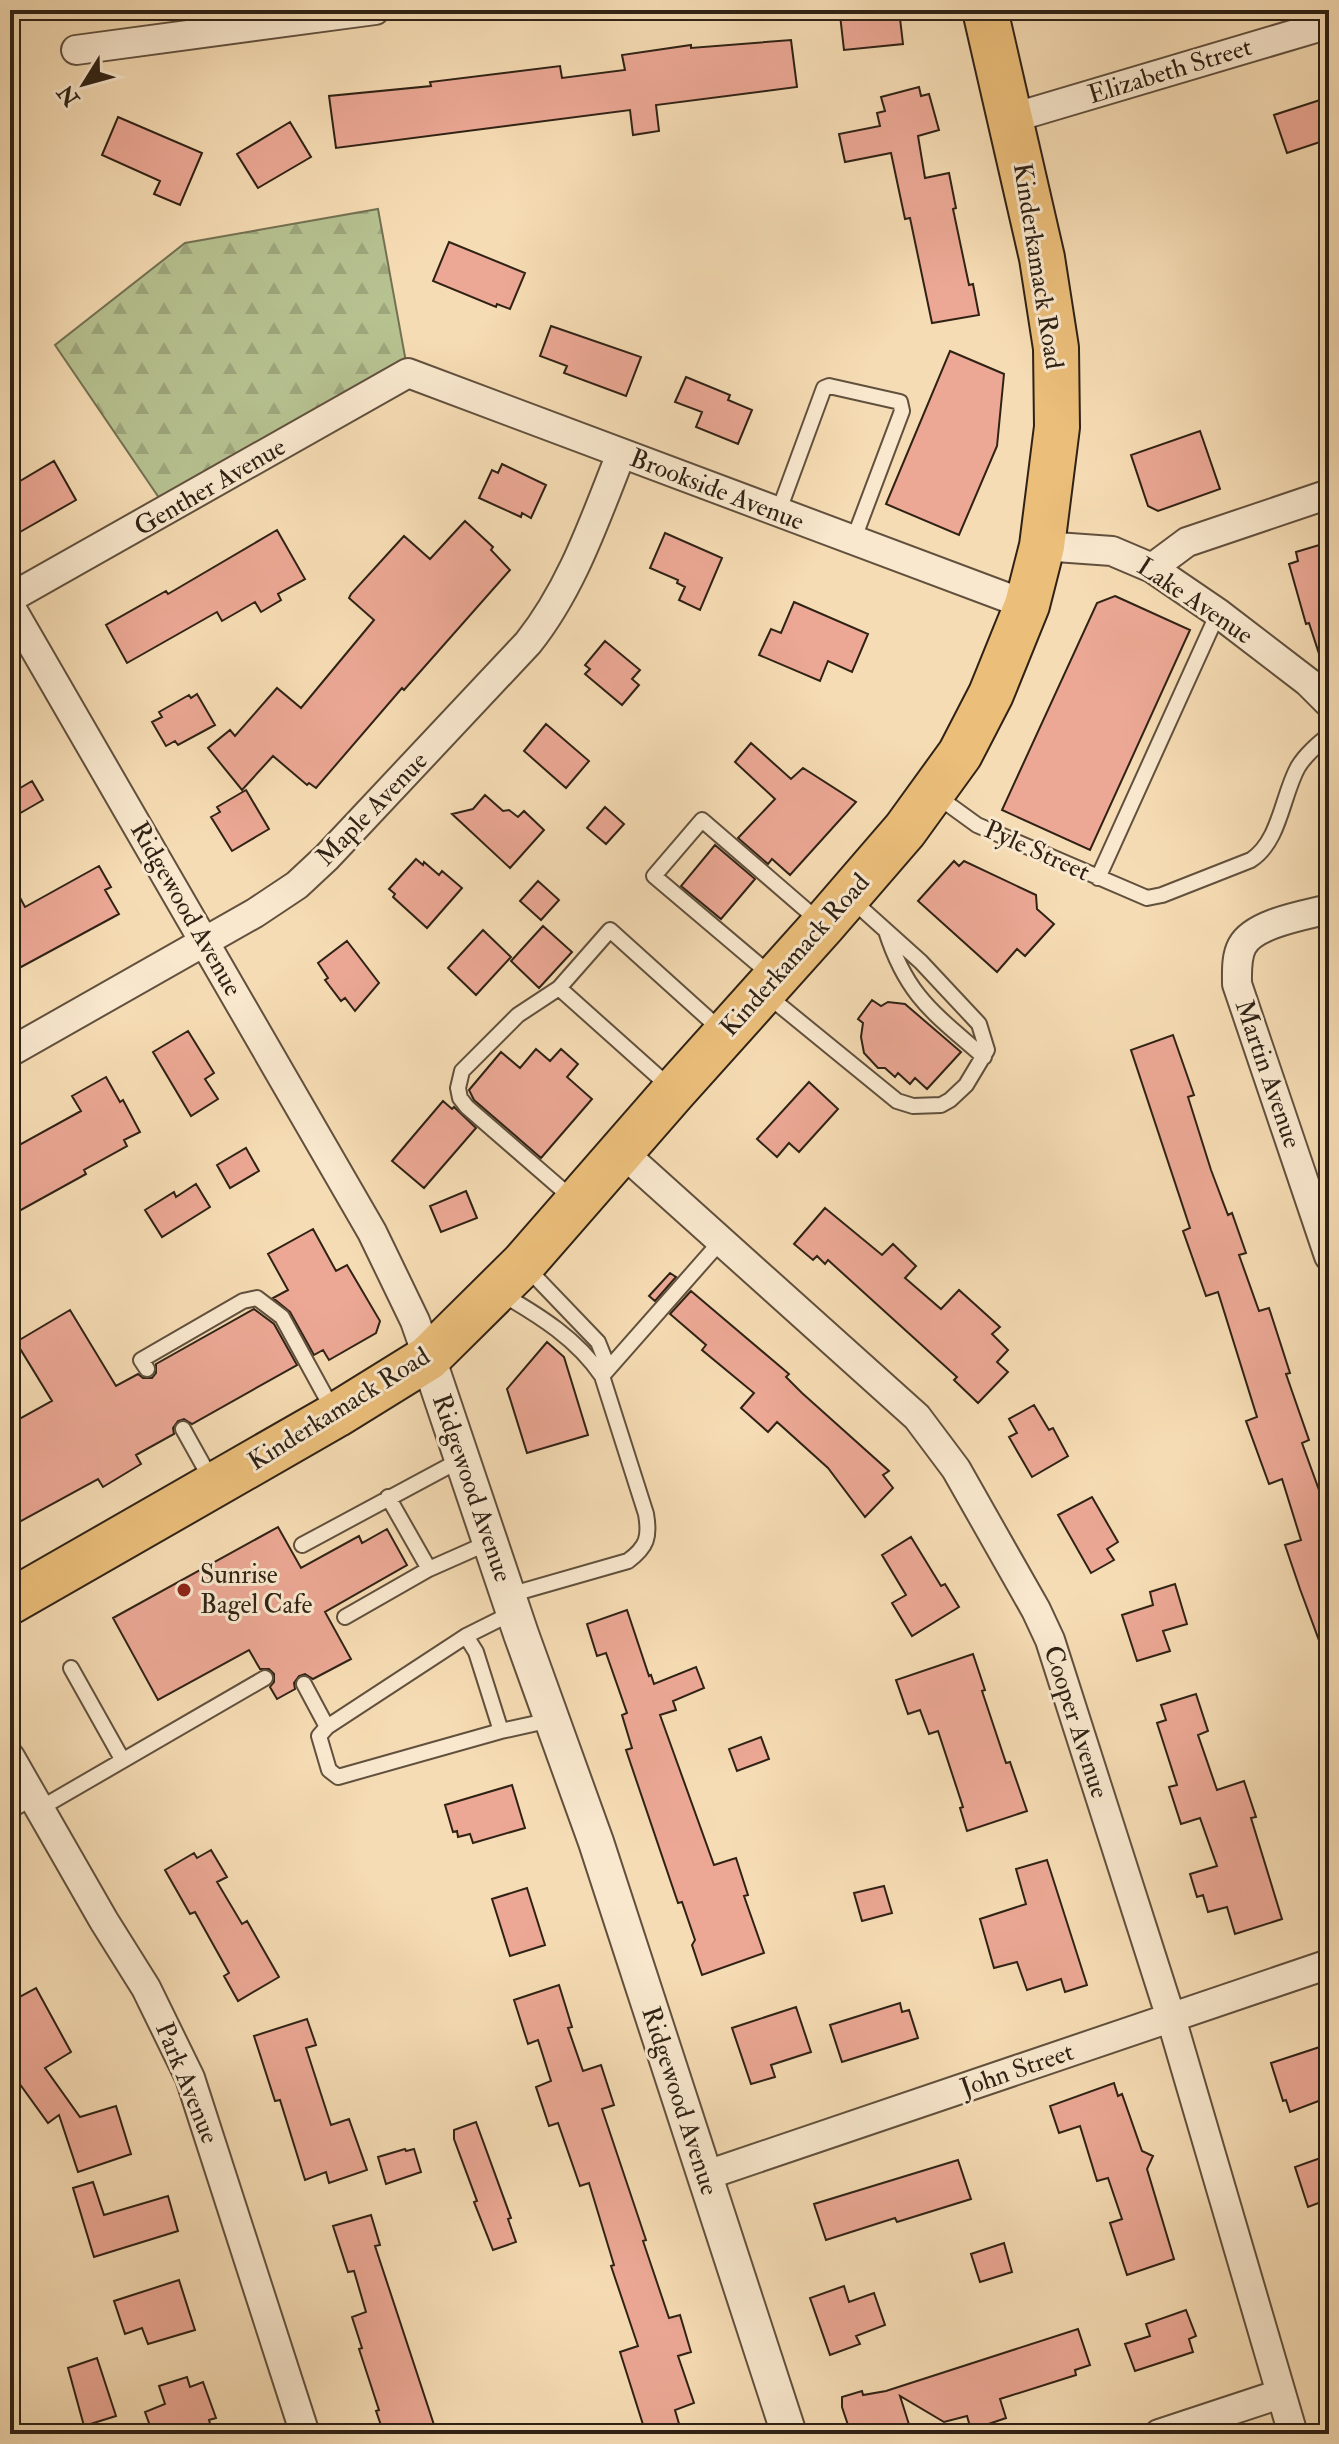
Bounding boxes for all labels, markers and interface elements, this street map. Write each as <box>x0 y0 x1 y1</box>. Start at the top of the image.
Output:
street label: Elizabeth Street <box>1084 31 1256 111</box>
north arrow <box>44 44 124 124</box>
text: N <box>52 79 87 113</box>
street label: Kinderkamack Road <box>1006 161 1070 372</box>
street label: Genther Avenue <box>129 431 291 543</box>
street label: Brookside Avenue <box>625 442 809 538</box>
street label: Lake Avenue <box>1131 550 1259 652</box>
street label: Maple Avenue <box>309 745 435 874</box>
street label: Pyle Street <box>979 814 1095 888</box>
street label: Ridgewood Avenue <box>123 816 249 1002</box>
street label: Kinderkamack Road <box>713 867 877 1043</box>
street label: Martin Avenue <box>1228 996 1308 1153</box>
street label: Kinderkamack Road <box>242 1340 436 1478</box>
street label: Ridgewood Avenue <box>425 1390 519 1586</box>
place label: Sunrise Bagel Cafe <box>200 1559 312 1621</box>
marker: Sunrise Bagel Cafe <box>175 1581 193 1599</box>
street label: Cooper Avenue <box>1035 1642 1116 1803</box>
street label: Ridgewood Avenue <box>634 2003 726 2199</box>
street label: Park Avenue <box>148 2018 226 2148</box>
street label: John Street <box>955 2036 1078 2105</box>

